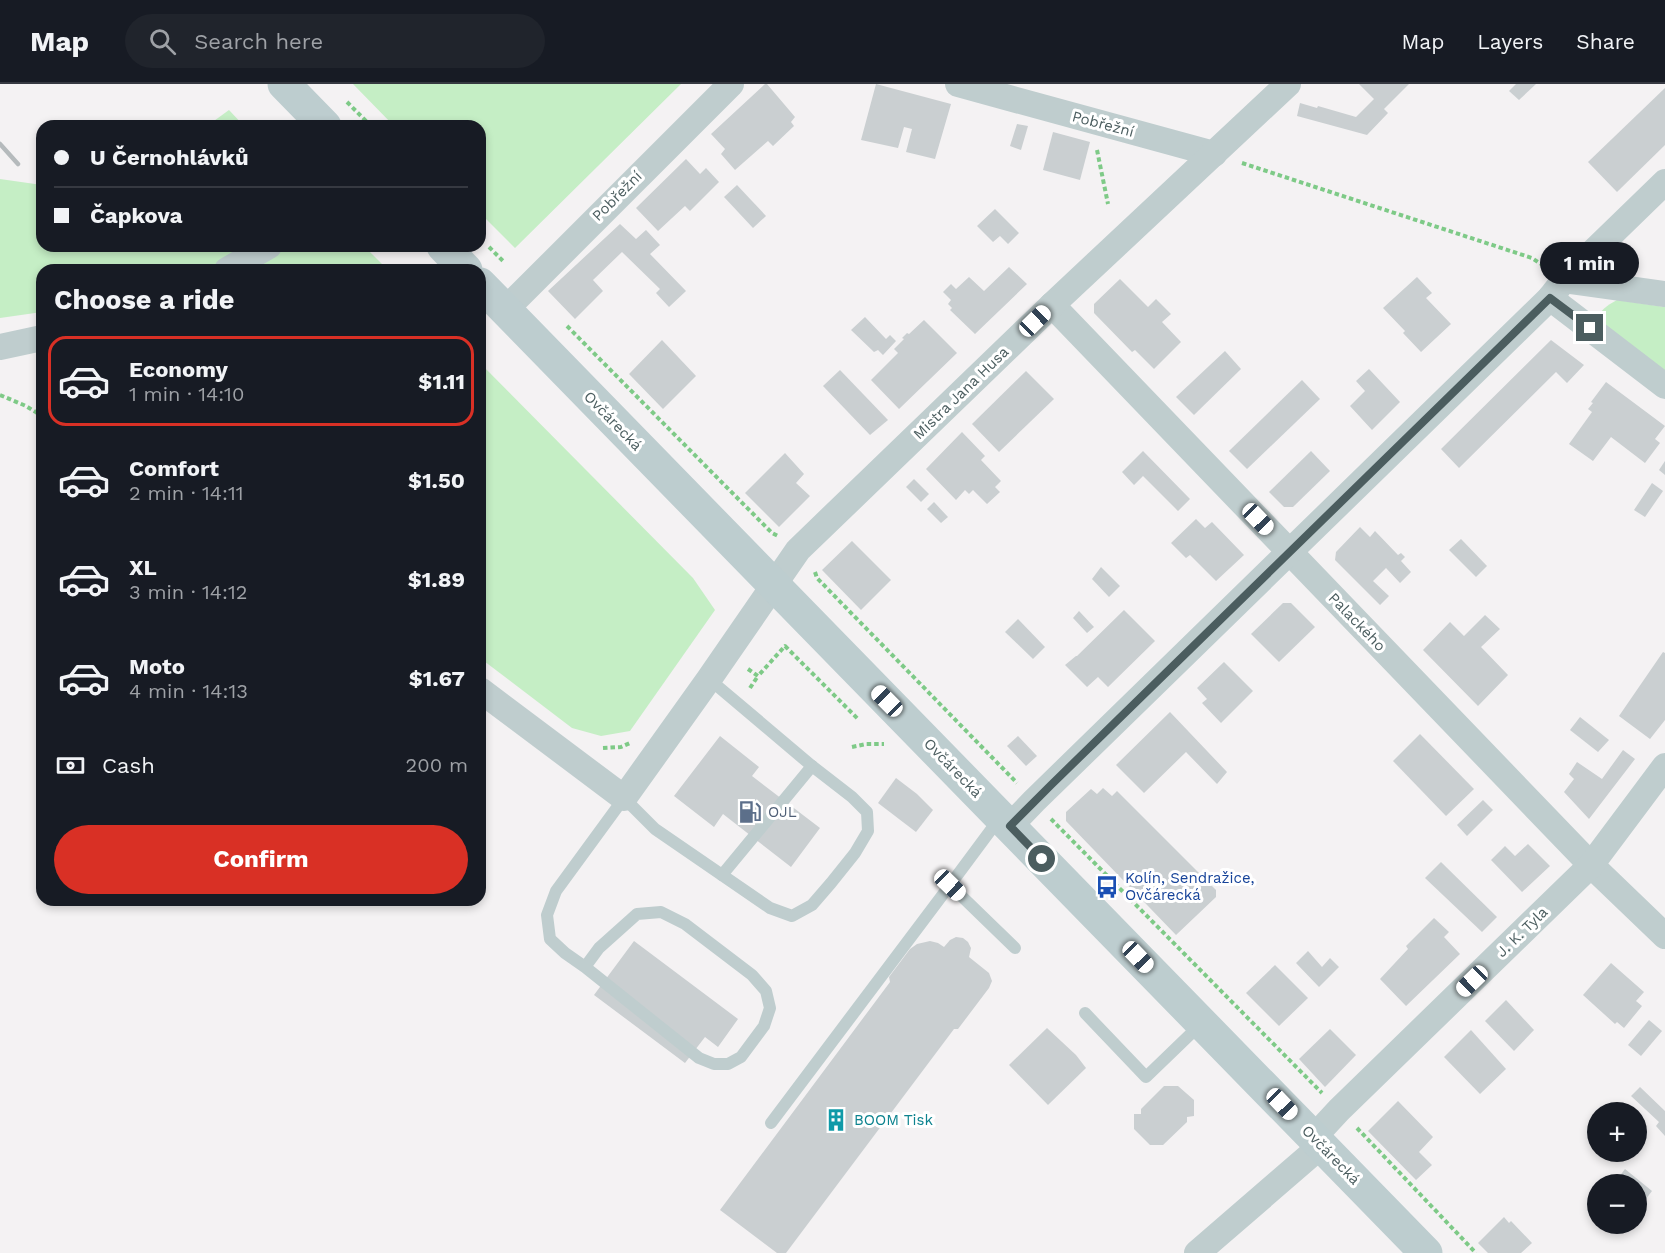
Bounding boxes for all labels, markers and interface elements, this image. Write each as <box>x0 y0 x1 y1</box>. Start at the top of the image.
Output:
search box <box>125 14 545 68</box>
text: Map <box>30 25 89 58</box>
icon: search <box>146 25 179 58</box>
text: Search here <box>194 29 323 54</box>
text: Map <box>1401 29 1444 54</box>
text: Layers <box>1477 29 1543 54</box>
text: Share <box>1576 29 1635 54</box>
street label: Pobřežní <box>1070 107 1136 141</box>
text: U Černohlávků <box>90 145 249 170</box>
street label: Pobřežní <box>588 167 646 225</box>
text: Čapkova <box>90 203 182 228</box>
callout: 1 min <box>1540 241 1640 283</box>
text: 1 min <box>1564 251 1615 275</box>
text: Choose a ride <box>54 284 234 316</box>
car <box>1016 302 1054 340</box>
route end <box>1576 314 1603 341</box>
street label: Mistra Jana Husa <box>910 343 1013 443</box>
icon: car <box>57 354 111 408</box>
text: Economy <box>129 357 228 382</box>
text: $1.11 <box>418 369 465 394</box>
text: 1 min · 14:10 <box>129 382 244 406</box>
street label: Ovčárecká <box>580 388 646 455</box>
icon: car <box>57 453 111 507</box>
text: Comfort <box>129 456 219 481</box>
text: $1.50 <box>408 468 465 493</box>
text: 2 min · 14:11 <box>129 481 244 505</box>
car <box>1239 500 1277 538</box>
icon: car <box>57 552 111 606</box>
text: XL <box>129 555 157 580</box>
text: $1.89 <box>408 567 465 592</box>
text: 3 min · 14:12 <box>129 580 247 604</box>
street label: Palackého <box>1325 589 1389 655</box>
icon: car <box>57 651 111 705</box>
text: Moto <box>129 654 185 679</box>
text: $1.67 <box>409 666 465 691</box>
text: 4 min · 14:13 <box>129 679 248 703</box>
car <box>868 682 906 720</box>
street label: Ovčárecká <box>920 735 986 802</box>
icon: cash <box>54 749 87 782</box>
text: Cash <box>102 753 155 778</box>
text: 200 m <box>406 753 468 777</box>
fuel station icon: OJL <box>737 799 763 825</box>
place label: OJL <box>768 803 797 821</box>
button: Confirm <box>54 825 468 894</box>
route start <box>1028 845 1055 872</box>
car <box>931 866 969 904</box>
place label: Kolín, Sendražice, Ovčárecká <box>1125 869 1255 904</box>
bus stop icon: Kolín, Sendražice, Ovčárecká <box>1094 874 1120 900</box>
street label: J. K. Tyla <box>1493 903 1552 961</box>
car <box>1119 938 1157 976</box>
car <box>1453 962 1491 1000</box>
car <box>1263 1085 1301 1123</box>
map controls <box>1587 1102 1647 1234</box>
button: + <box>1587 1102 1647 1162</box>
building icon: BOOM Tisk <box>823 1107 849 1133</box>
place label: BOOM Tisk <box>854 1111 933 1129</box>
street label: Ovčárecká <box>1298 1122 1364 1189</box>
button: − <box>1587 1174 1647 1234</box>

